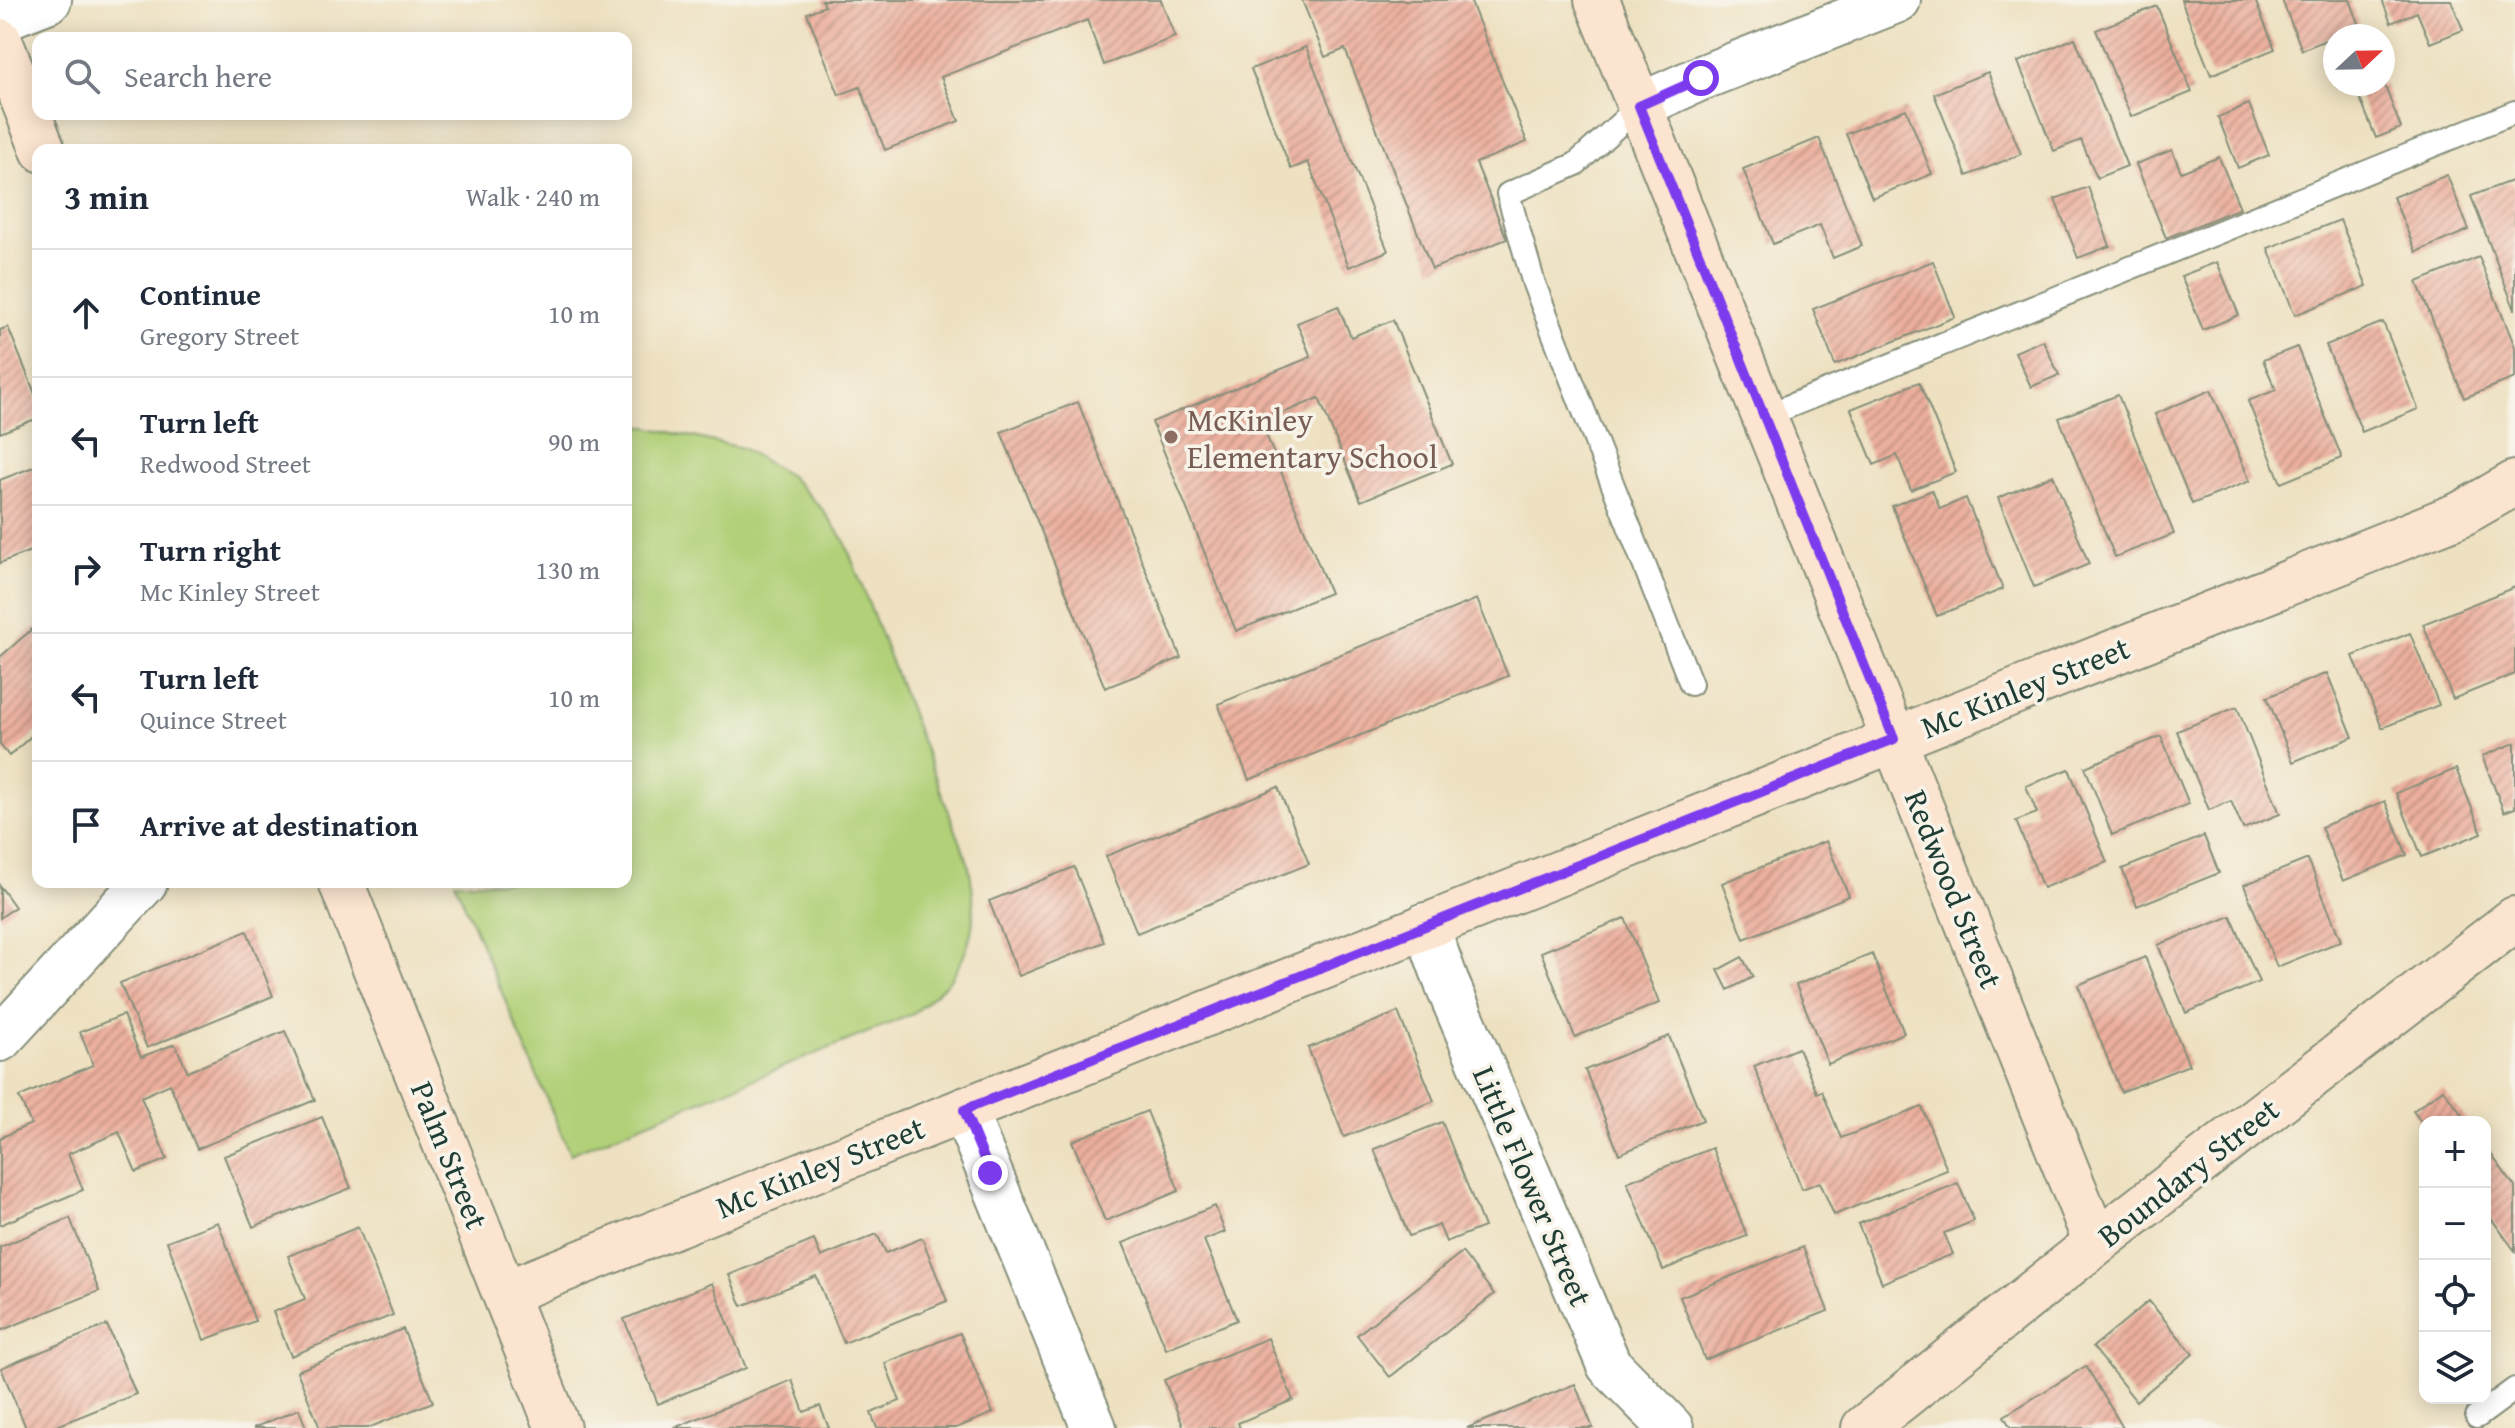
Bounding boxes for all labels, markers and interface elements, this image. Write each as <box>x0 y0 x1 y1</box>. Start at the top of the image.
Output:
north arrow <box>2323 24 2395 96</box>
search box <box>32 32 632 120</box>
icon: search <box>60 54 104 98</box>
text: Search here <box>124 54 272 98</box>
route start <box>1683 60 1719 96</box>
text: 3 min <box>64 172 149 221</box>
text: Walk · 240 m <box>466 177 600 216</box>
text: Continue <box>140 272 261 316</box>
icon: ahead <box>64 291 108 335</box>
text: 10 m <box>548 294 600 333</box>
text: Gregory Street <box>140 316 299 355</box>
place label: McKinley Elementary School <box>1187 396 1438 480</box>
text: Turn left <box>140 400 259 444</box>
icon: left <box>64 419 108 463</box>
text: 90 m <box>548 422 600 461</box>
marker: McKinley Elementary School <box>1162 428 1180 446</box>
text: Redwood Street <box>140 444 311 483</box>
text: Turn right <box>140 528 281 572</box>
icon: right <box>64 547 108 591</box>
text: 130 m <box>535 550 600 589</box>
text: Mc Kinley Street <box>140 572 320 611</box>
street label: Mc Kinley Street <box>1914 624 2136 750</box>
text: Turn left <box>140 656 259 700</box>
icon: left <box>64 675 108 719</box>
text: 10 m <box>548 678 600 717</box>
text: Quince Street <box>140 700 287 739</box>
street label: Redwood Street <box>1893 783 2015 995</box>
icon: arrive <box>64 803 108 847</box>
text: Arrive at destination <box>140 803 418 847</box>
street label: Little Flower Street <box>1461 1059 1605 1313</box>
street label: Palm Street <box>399 1074 501 1236</box>
street label: Boundary Street <box>2087 1086 2289 1258</box>
street label: Mc Kinley Street <box>709 1104 931 1230</box>
map controls <box>2419 1116 2491 1404</box>
button: + <box>2419 1116 2491 1188</box>
route end <box>972 1155 1008 1191</box>
button: − <box>2419 1188 2491 1260</box>
button: locate <box>2419 1260 2491 1332</box>
button: layers <box>2419 1332 2491 1404</box>

